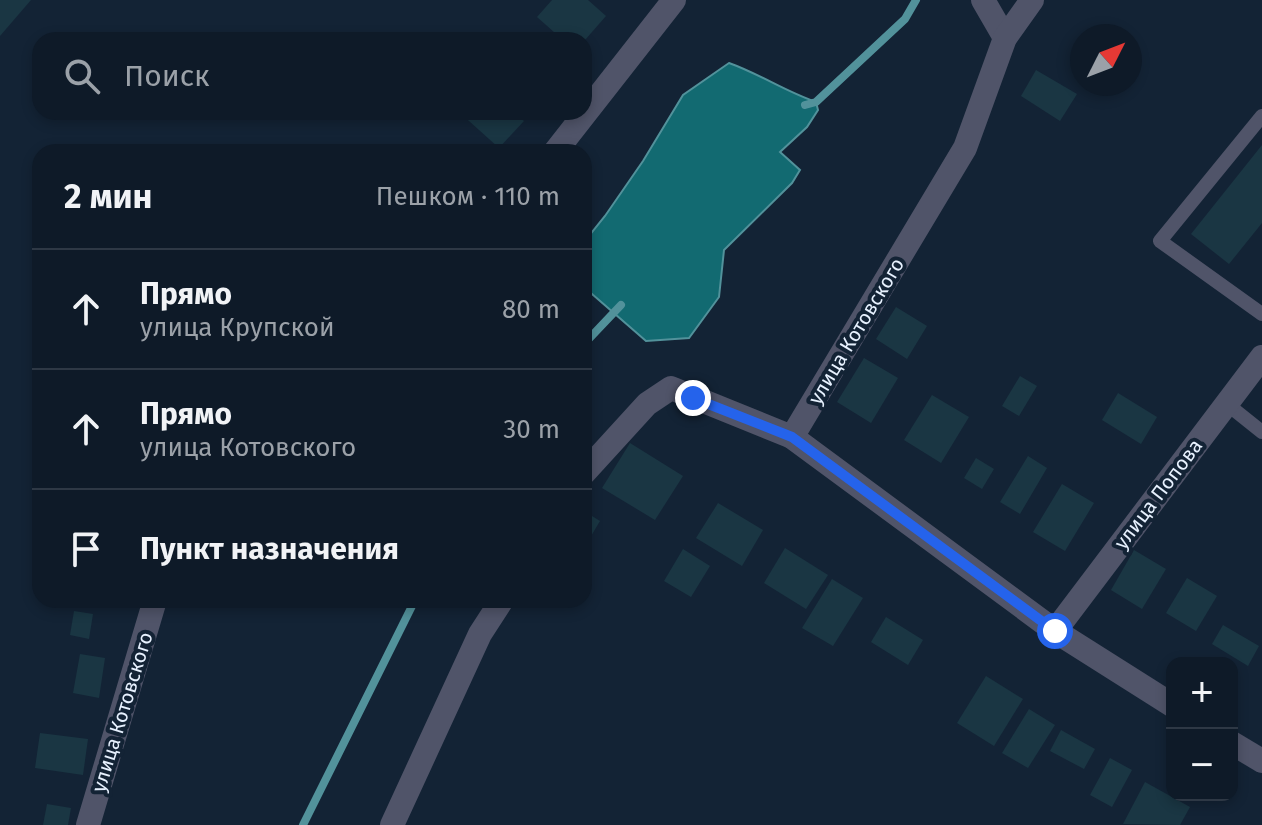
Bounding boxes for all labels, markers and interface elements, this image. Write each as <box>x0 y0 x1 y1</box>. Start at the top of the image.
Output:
north arrow <box>1070 24 1142 96</box>
search box <box>32 32 592 120</box>
icon: search <box>60 54 104 98</box>
text: Поиск <box>124 58 210 94</box>
text: 2 мин <box>64 176 153 217</box>
text: Пешком · 110 m <box>376 181 560 212</box>
street label: улица Котовского <box>803 254 909 408</box>
text: Прямо <box>140 276 232 312</box>
icon: ahead <box>64 287 108 331</box>
text: 80 m <box>502 294 560 325</box>
text: улица Крупской <box>140 312 335 343</box>
route end <box>675 380 711 416</box>
text: Прямо <box>140 396 232 432</box>
icon: ahead <box>64 407 108 451</box>
text: 30 m <box>503 414 560 445</box>
text: улица Котовского <box>140 432 356 463</box>
street label: улица Попова <box>1109 434 1207 554</box>
icon: arrive <box>64 527 108 571</box>
text: Пункт назначения <box>140 531 399 567</box>
route start <box>1037 613 1073 649</box>
street label: улица Котовского <box>86 629 158 795</box>
map controls <box>1166 657 1238 801</box>
button: + <box>1166 657 1238 729</box>
button: − <box>1166 729 1238 801</box>

